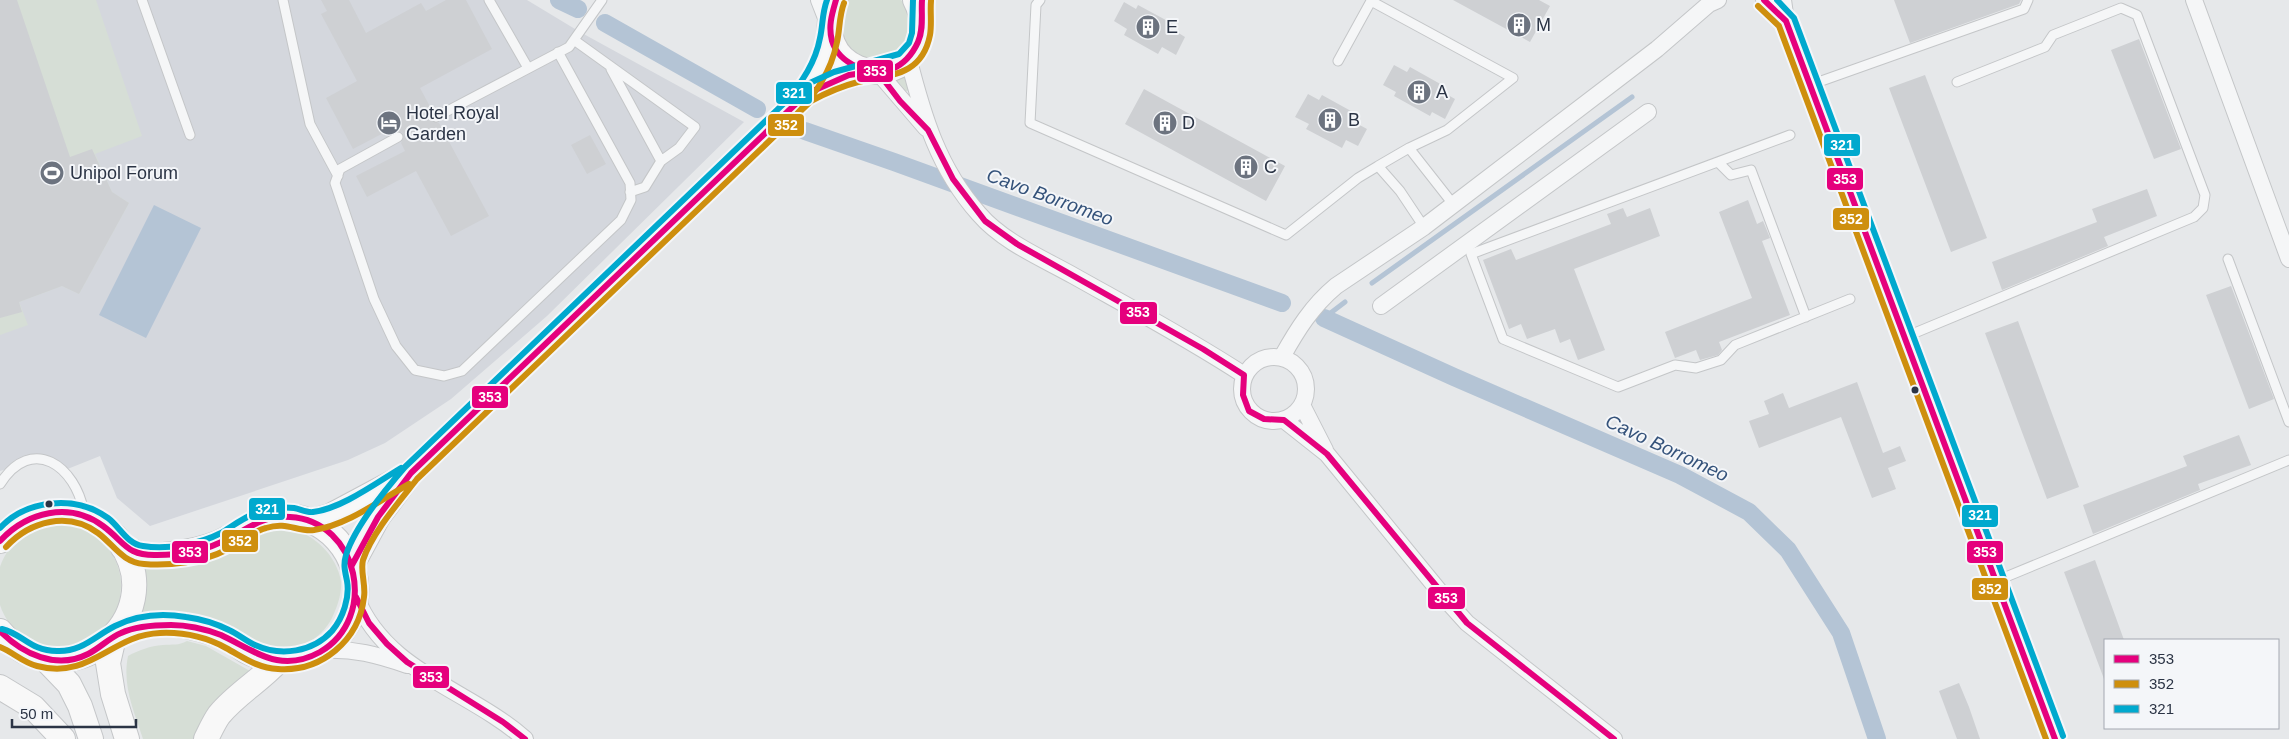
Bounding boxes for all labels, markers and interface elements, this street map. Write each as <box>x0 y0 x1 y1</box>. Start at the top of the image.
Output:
building icon: M <box>1506 12 1532 38</box>
building icon: E <box>1135 14 1161 40</box>
place label: M <box>1536 15 1551 35</box>
place label: E <box>1166 17 1178 37</box>
line badge: 353 <box>856 59 894 83</box>
text: 353 <box>863 63 887 79</box>
building icon: A <box>1406 79 1432 105</box>
line badge: 321 <box>775 81 813 105</box>
place label: A <box>1436 82 1448 102</box>
text: 321 <box>782 85 806 101</box>
place label: Hotel Royal Garden <box>406 103 499 144</box>
building icon: B <box>1317 107 1343 133</box>
hotel icon: Hotel Royal Garden <box>376 110 402 136</box>
building icon: D <box>1152 110 1178 136</box>
place label: B <box>1348 110 1360 130</box>
line badge: 352 <box>767 113 805 137</box>
place label: D <box>1182 113 1195 133</box>
text: 352 <box>774 117 798 133</box>
line badge: 321 <box>1823 133 1861 157</box>
text: 321 <box>1830 137 1854 153</box>
building icon: C <box>1233 154 1259 180</box>
place label: C <box>1264 157 1277 177</box>
sports icon: Unipol Forum <box>39 160 65 186</box>
place label: Unipol Forum <box>70 163 178 183</box>
water label: Cavo Borromeo <box>984 164 1116 230</box>
line badge: 353 <box>1826 167 1864 191</box>
text: 353 <box>1833 171 1857 187</box>
line badge: 352 <box>1832 207 1870 231</box>
text: 352 <box>1839 211 1863 227</box>
line badge: 353 <box>1119 301 1158 325</box>
text: 353 <box>1126 304 1150 320</box>
line badge: 353 <box>471 385 509 409</box>
unlabelled marker <box>1910 385 1920 395</box>
text: 353 <box>478 389 502 405</box>
water label: Cavo Borromeo <box>1602 410 1732 486</box>
line badge: 321 <box>248 497 286 521</box>
unlabelled marker <box>44 499 54 509</box>
text: 321 <box>255 501 279 517</box>
line badge: 321 <box>1961 504 1999 528</box>
text: 321 <box>1968 507 1992 523</box>
line badge: 352 <box>221 529 259 553</box>
text: 352 <box>228 533 252 549</box>
line badge: 353 <box>171 540 209 564</box>
line badge: 353 <box>1966 540 2004 564</box>
text: 353 <box>178 544 202 560</box>
text: 353 <box>1973 544 1997 560</box>
line badge: 352 <box>1971 577 2009 601</box>
text: 352 <box>1978 581 2002 597</box>
line badge: 353 <box>1427 586 1466 610</box>
text: 353 <box>1434 590 1458 606</box>
legend <box>2104 639 2279 729</box>
text: 353 <box>2149 650 2174 667</box>
line badge: 353 <box>412 665 450 689</box>
text: 353 <box>419 669 443 685</box>
text: 352 <box>2149 675 2174 692</box>
scale bar <box>12 696 136 728</box>
text: 321 <box>2149 700 2174 717</box>
text: 50 m <box>20 705 53 722</box>

